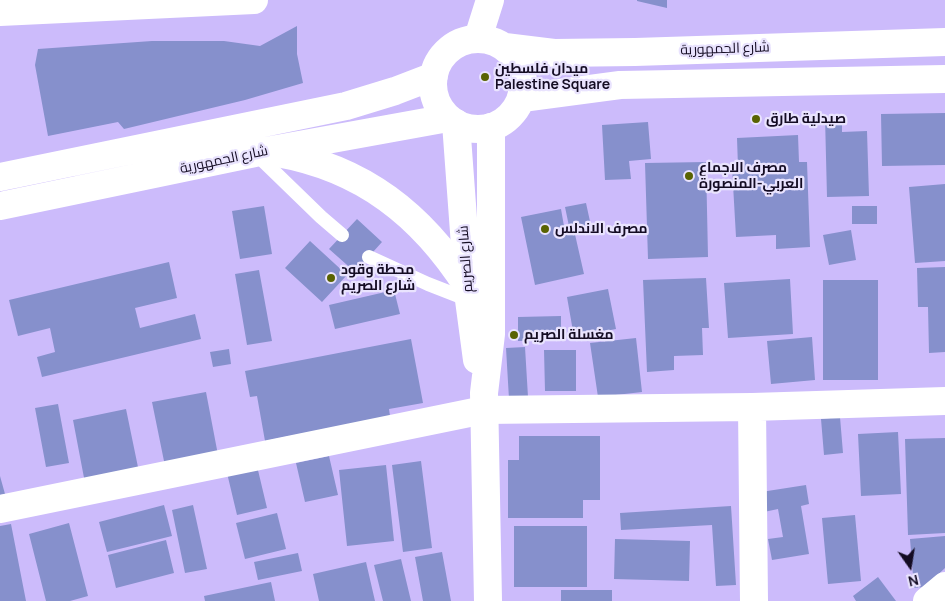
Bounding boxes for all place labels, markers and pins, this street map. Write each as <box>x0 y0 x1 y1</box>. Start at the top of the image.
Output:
place label: ميدان فلسطين Palestine Square <box>495 61 610 94</box>
marker: ميدان فلسطين Palestine Square <box>479 71 491 83</box>
place label: صيدلية طارق <box>766 111 846 127</box>
marker: صيدلية طارق <box>750 113 762 125</box>
place label: مصرف الاجماع العربي-المنصورة <box>699 160 803 192</box>
marker: مصرف الاجماع العربي-المنصورة <box>683 170 695 182</box>
place label: مصرف الاندلس <box>555 221 648 237</box>
marker: مصرف الاندلس <box>539 223 551 235</box>
place label: محطة وقود شارع الصريم <box>341 262 415 294</box>
marker: محطة وقود شارع الصريم <box>325 272 337 284</box>
place label: مغسلة الصريم <box>524 327 614 343</box>
marker: مغسلة الصريم <box>508 329 520 341</box>

